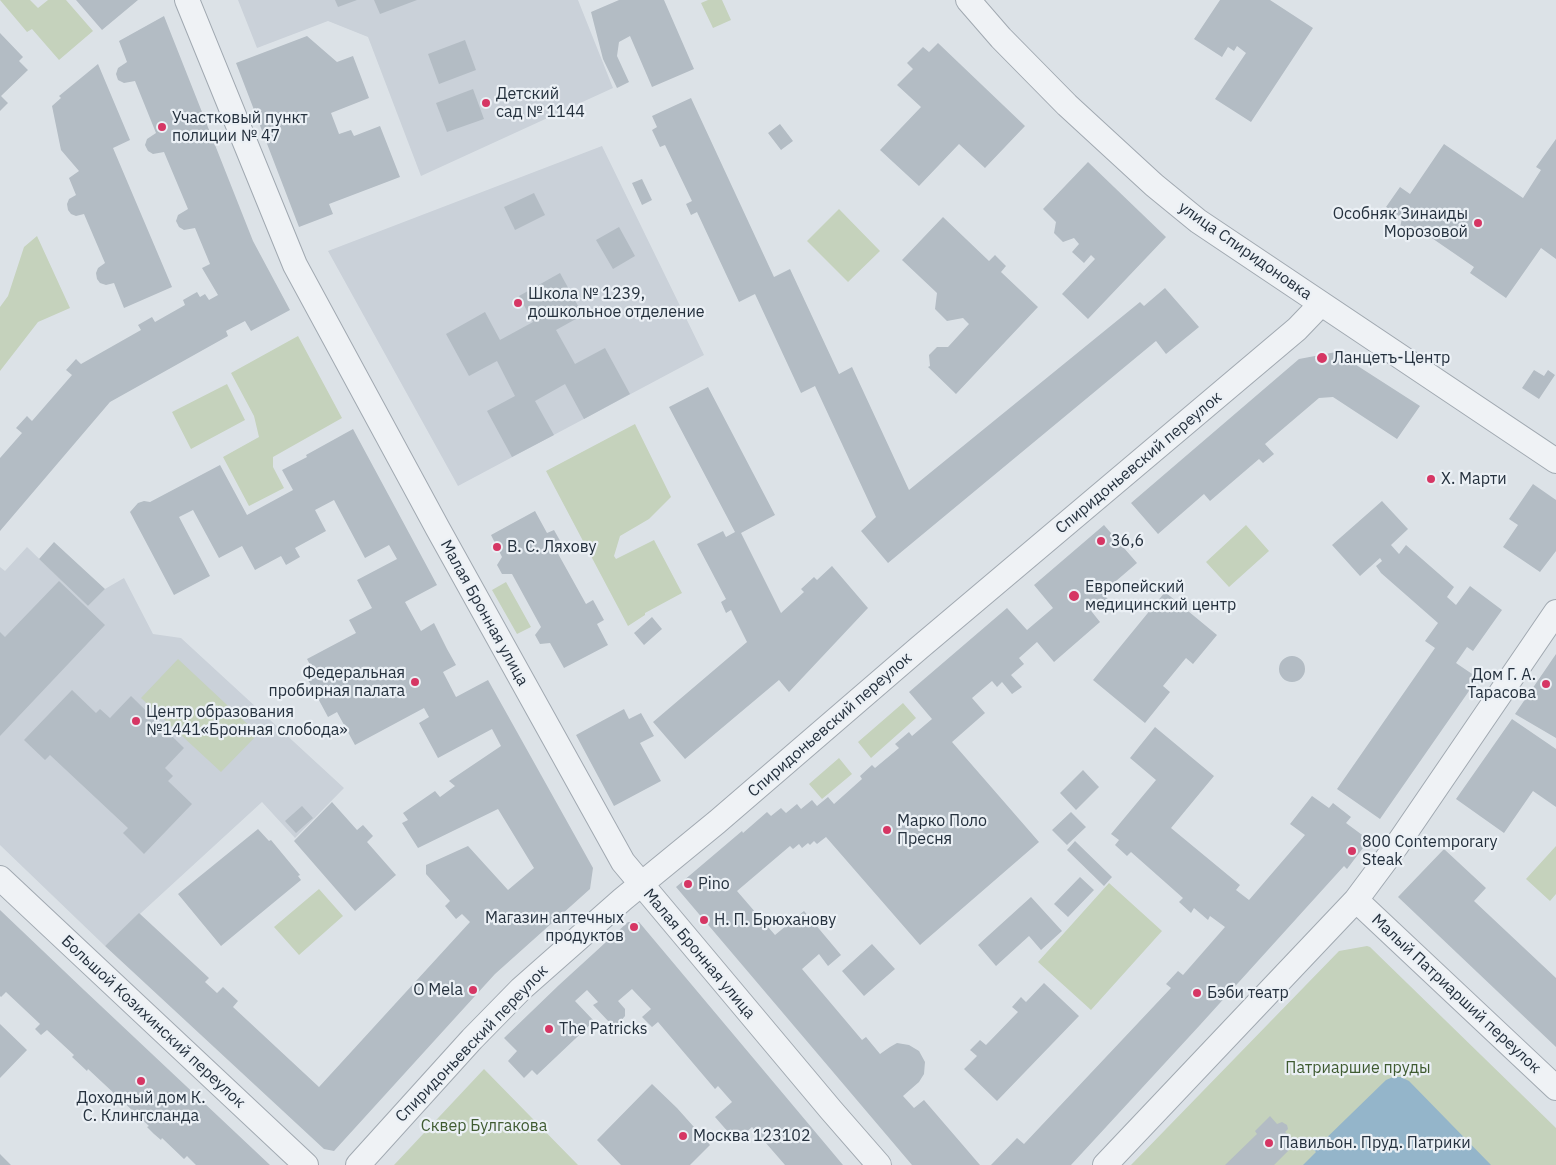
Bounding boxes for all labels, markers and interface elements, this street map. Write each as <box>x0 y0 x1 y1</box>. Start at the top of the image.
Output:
place label: Детский сад № 1144 <box>496 84 585 122</box>
marker: Детский сад № 1144 <box>480 97 492 109</box>
place label: Участковый пункт полиции № 47 <box>172 108 308 146</box>
marker: Участковый пункт полиции № 47 <box>156 121 168 133</box>
street label: улица Спиридоновка <box>1175 198 1315 304</box>
place label: Особняк Зинаиды Морозовой <box>1333 204 1468 242</box>
marker: Особняк Зинаиды Морозовой <box>1472 217 1484 229</box>
place label: Школа № 1239, дошкольное отделение <box>528 284 705 322</box>
marker: Школа № 1239, дошкольное отделение <box>512 297 524 309</box>
place label: Ланцетъ-Центр <box>1333 348 1450 368</box>
marker: Ланцетъ-Центр <box>1315 351 1329 365</box>
street label: Спиридоньевский переулок <box>1052 388 1226 538</box>
place label: Х. Марти <box>1441 469 1507 489</box>
marker: Х. Марти <box>1425 473 1437 485</box>
place label: 36,6 <box>1111 531 1144 551</box>
marker: 36,6 <box>1095 535 1107 547</box>
street label: Малая Бронная улица <box>436 537 532 689</box>
place label: В. С. Ляхову <box>507 537 596 557</box>
marker: В. С. Ляхову <box>491 541 503 553</box>
place label: Европейский медицинский центр <box>1085 577 1236 615</box>
marker: Европейский медицинский центр <box>1067 589 1081 603</box>
street label: Спиридоньевский переулок <box>744 649 916 801</box>
place label: Федеральная пробирная палата <box>268 663 405 701</box>
place label: Дом Г. А. Тарасова <box>1467 665 1536 703</box>
marker: Федеральная пробирная палата <box>409 676 421 688</box>
marker: Дом Г. А. Тарасова <box>1540 678 1552 690</box>
place label: Центр образования №1441«Бронная слобода» <box>146 702 348 740</box>
marker: Центр образования №1441«Бронная слобода» <box>130 715 142 727</box>
place label: Марко Поло Пресня <box>897 811 987 849</box>
marker: Марко Поло Пресня <box>881 824 893 836</box>
place label: 800 Contemporary Steak <box>1362 832 1497 870</box>
marker: 800 Contemporary Steak <box>1346 845 1358 857</box>
place label: Pino <box>698 874 730 894</box>
marker: Pino <box>682 878 694 890</box>
street label: Малая Бронная улица <box>639 885 759 1023</box>
place label: Магазин аптечных продуктов <box>485 908 624 946</box>
place label: Н. П. Брюханову <box>714 910 836 930</box>
street label: Малый Патриарший переулок <box>1367 910 1545 1078</box>
marker: Н. П. Брюханову <box>698 914 710 926</box>
marker: Магазин аптечных продуктов <box>628 921 640 933</box>
street label: Большой Козихинский переулок <box>57 932 249 1112</box>
street label: Спиридоньевский переулок <box>392 961 552 1127</box>
place label: O Mela <box>413 980 463 1000</box>
place label: Бэби театр <box>1207 983 1289 1003</box>
marker: O Mela <box>467 984 479 996</box>
marker: Бэби театр <box>1191 987 1203 999</box>
place label: The Patricks <box>559 1019 647 1039</box>
marker: The Patricks <box>543 1023 555 1035</box>
park label: Патриаршие пруды <box>1285 1058 1431 1078</box>
marker: Доходный дом К. С. Клингсланда <box>135 1075 147 1087</box>
place label: Доходный дом К. С. Клингсланда <box>76 1088 206 1126</box>
park label: Сквер Булгакова <box>421 1116 547 1136</box>
place label: Москва 123102 <box>693 1126 811 1146</box>
marker: Москва 123102 <box>677 1130 689 1142</box>
place label: Павильон. Пруд. Патрики <box>1279 1133 1471 1153</box>
marker: Павильон. Пруд. Патрики <box>1263 1137 1275 1149</box>

